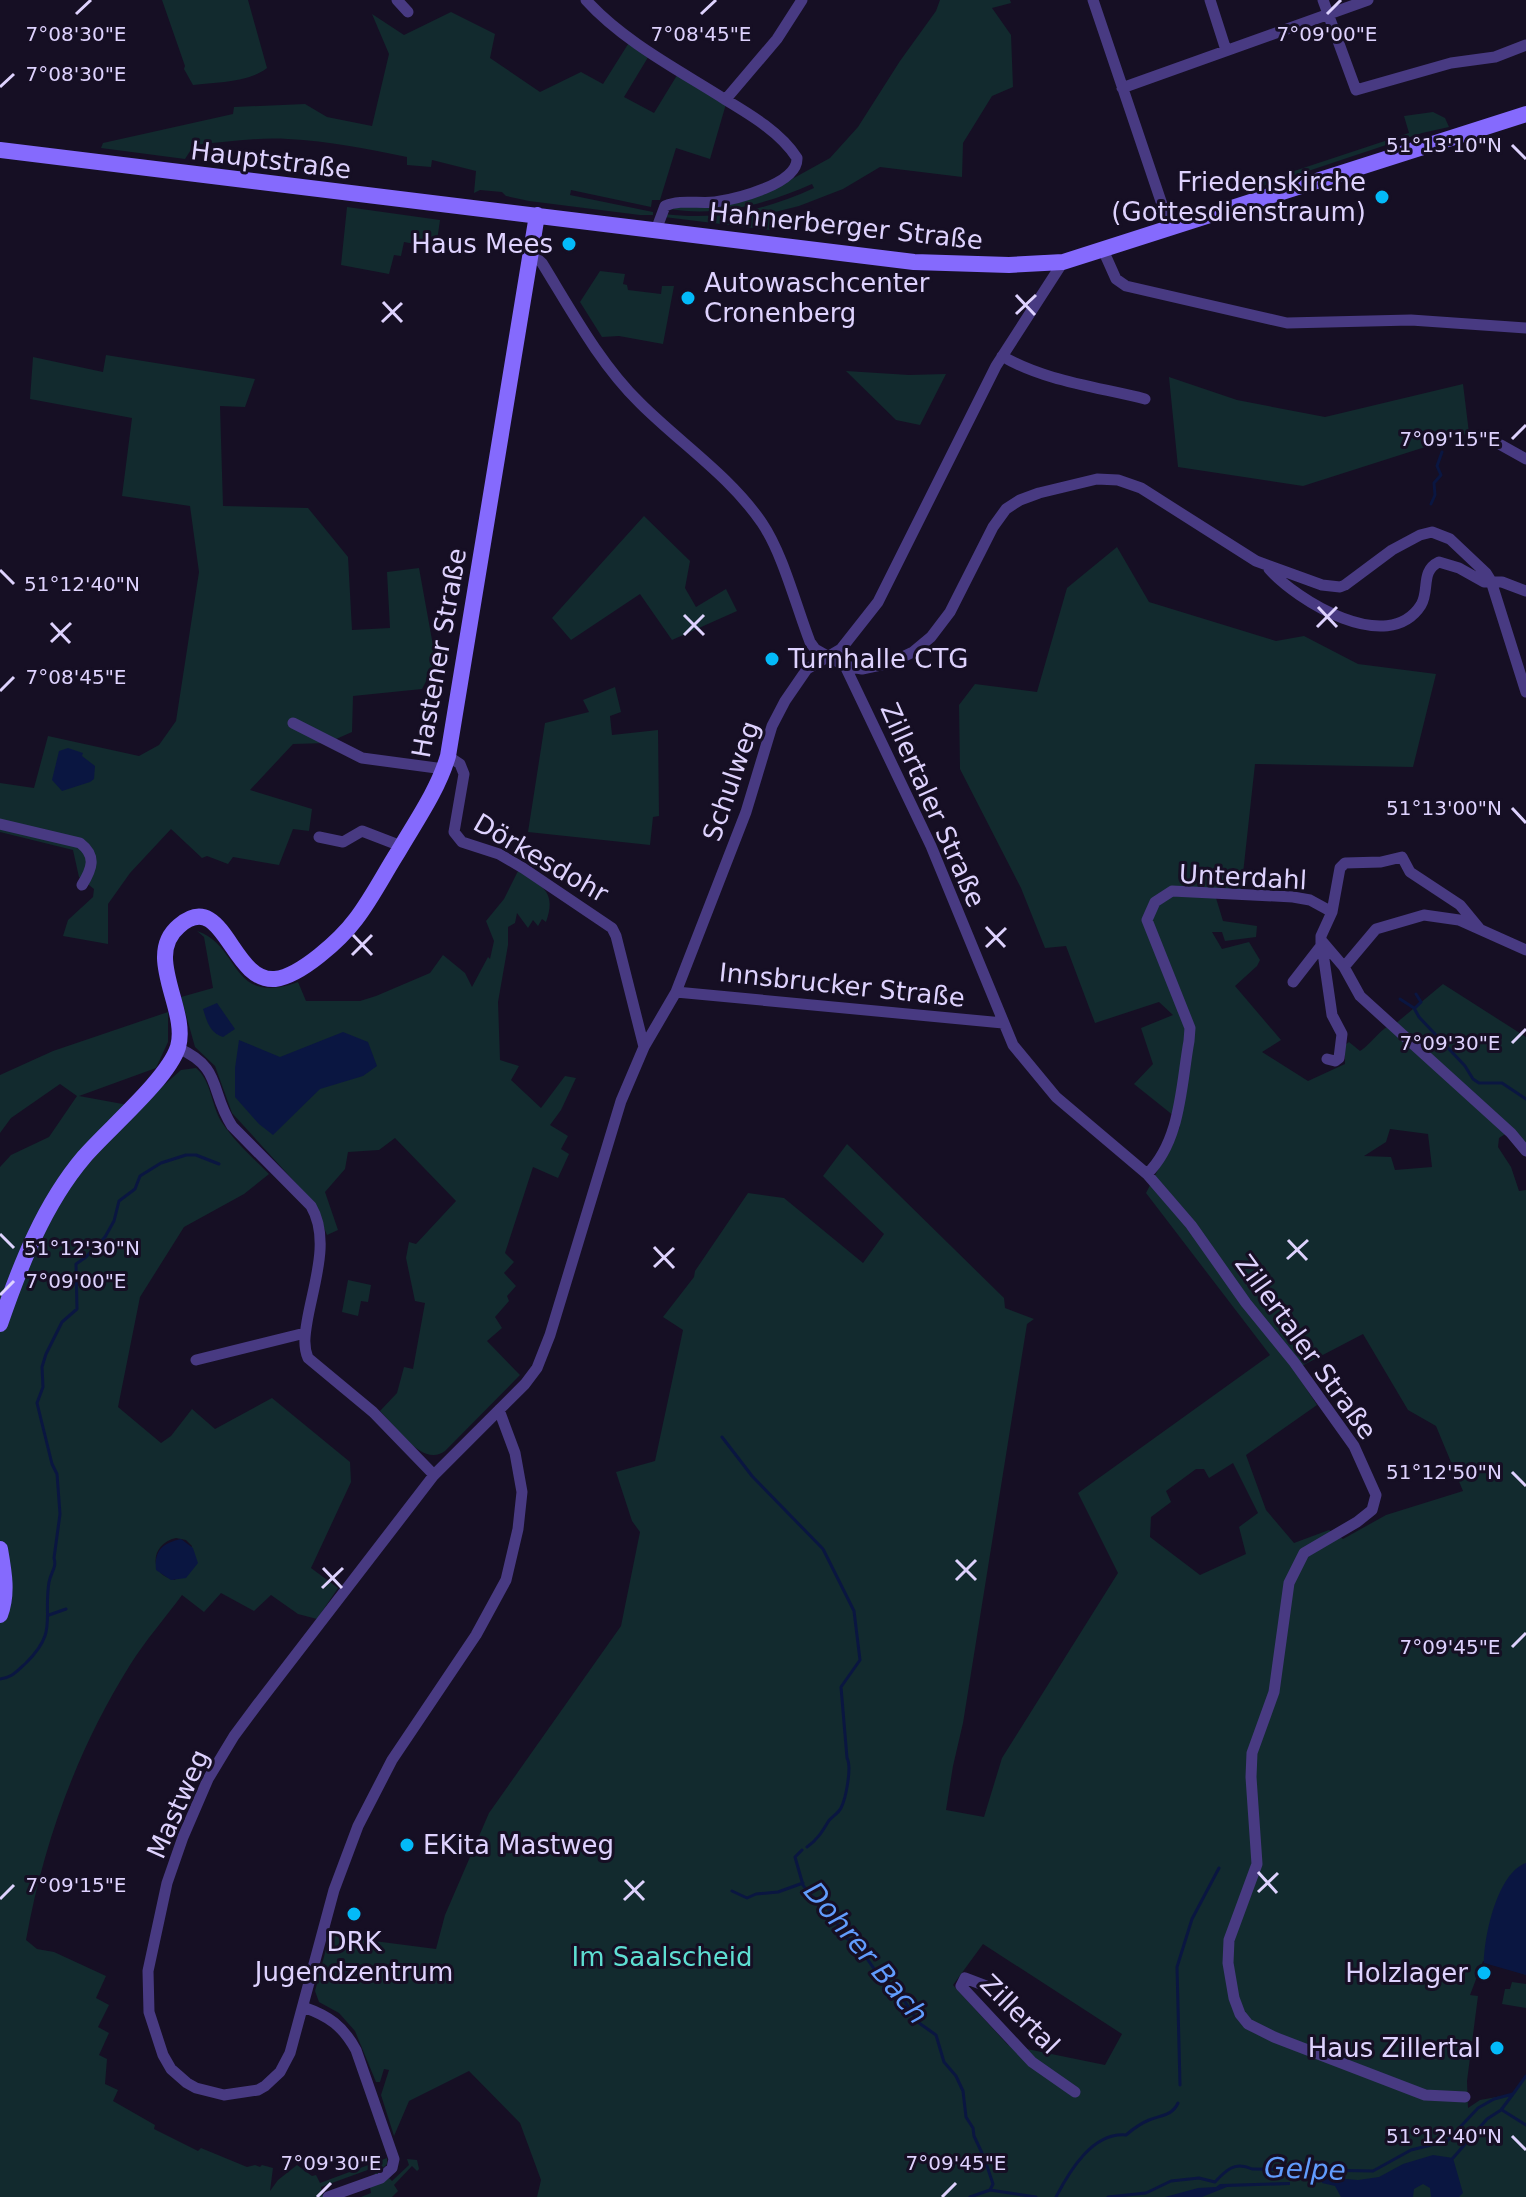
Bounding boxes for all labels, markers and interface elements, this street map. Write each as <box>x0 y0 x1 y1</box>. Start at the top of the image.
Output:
text: 7°08'30"E <box>26 22 126 46</box>
text: 7°08'45"E <box>651 22 751 46</box>
text: 7°09'00"E <box>1277 22 1377 46</box>
text: 7°08'30"E <box>26 62 126 86</box>
text: 51°13'10"N <box>1386 133 1502 157</box>
street label: Hauptstraße <box>189 135 353 185</box>
place label: Friedenskirche (Gottesdienstraum) <box>1111 167 1366 227</box>
marker: Friedenskirche (Gottesdienstraum) <box>1373 188 1391 206</box>
street label: Hahnerberger Straße <box>708 197 984 255</box>
place label: Haus Mees <box>411 229 553 259</box>
marker: Haus Mees <box>560 235 578 253</box>
place label: Autowaschcenter Cronenberg <box>704 268 930 328</box>
marker: Autowaschcenter Cronenberg <box>679 289 697 307</box>
text: 7°09'15"E <box>1400 427 1500 451</box>
street label: Hastener Straße <box>406 546 472 760</box>
text: 51°12'40"N <box>24 572 140 596</box>
place label: Turnhalle CTG <box>787 644 968 674</box>
marker: Turnhalle CTG <box>763 650 781 668</box>
text: 7°08'45"E <box>26 665 126 689</box>
street label: Zillertaler Straße <box>875 698 991 912</box>
street label: Schulweg <box>697 717 765 845</box>
text: 51°13'00"N <box>1386 796 1502 820</box>
street label: Dörkesdohr <box>469 808 614 909</box>
street label: Unterdahl <box>1178 859 1308 895</box>
street label: Innsbrucker Straße <box>718 957 966 1013</box>
text: 7°09'30"E <box>1400 1031 1500 1055</box>
text: 51°12'30"N <box>24 1236 140 1260</box>
street label: Zillertaler Straße <box>1229 1249 1383 1445</box>
text: 7°09'00"E <box>26 1269 126 1293</box>
text: 51°12'50"N <box>1386 1460 1502 1484</box>
text: 7°09'45"E <box>1400 1635 1500 1659</box>
street label: Mastweg <box>141 1745 215 1863</box>
place label: EKita Mastweg <box>423 1830 614 1860</box>
marker: EKita Mastweg <box>398 1836 416 1854</box>
text: 7°09'15"E <box>26 1873 126 1897</box>
water label: Dohrer Bach <box>797 1875 935 2031</box>
marker: DRK Jugendzentrum <box>345 1905 363 1923</box>
place label: DRK Jugendzentrum <box>253 1927 453 1987</box>
park label: Im Saalscheid <box>572 1942 752 1972</box>
place label: Holzlager <box>1345 1958 1468 1988</box>
marker: Holzlager <box>1475 1964 1493 1982</box>
street label: Zillertal <box>974 1968 1066 2060</box>
place label: Haus Zillertal <box>1308 2033 1481 2063</box>
marker: Haus Zillertal <box>1488 2039 1506 2057</box>
text: 51°12'40"N <box>1386 2124 1502 2148</box>
text: 7°09'30"E <box>281 2151 381 2175</box>
text: 7°09'45"E <box>906 2151 1006 2175</box>
water label: Gelpe <box>1264 2151 1346 2187</box>

